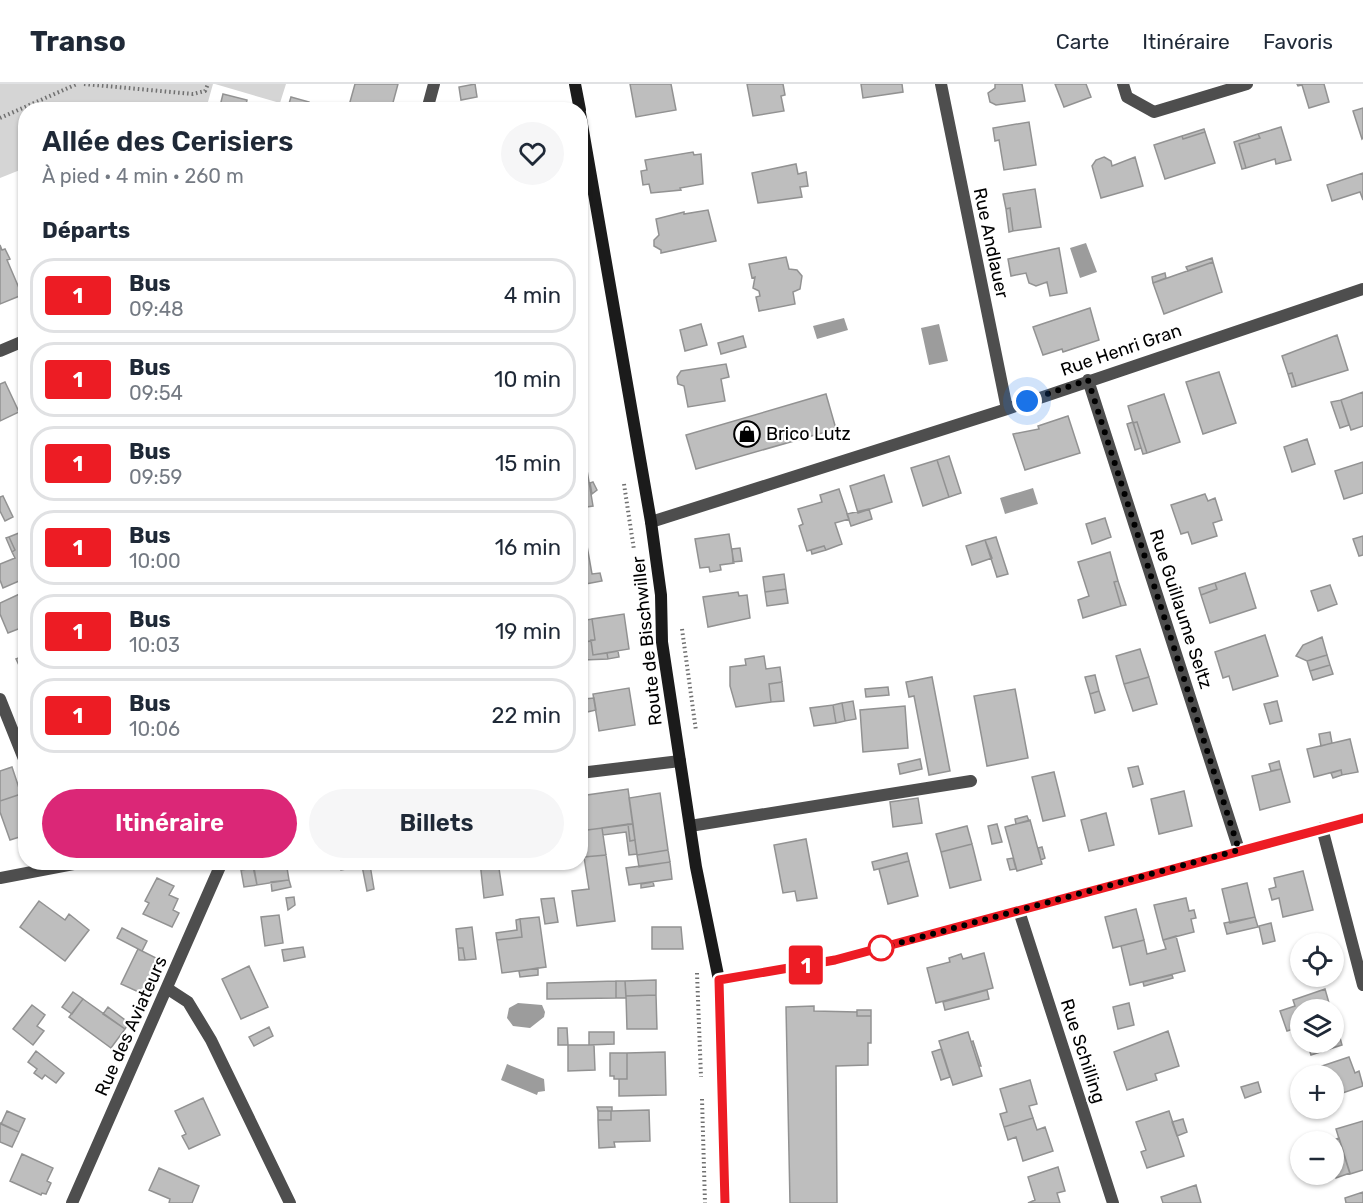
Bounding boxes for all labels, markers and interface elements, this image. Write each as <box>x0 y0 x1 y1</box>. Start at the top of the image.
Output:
text: Transo <box>30 25 126 58</box>
text: Carte <box>1056 29 1109 54</box>
text: Itinéraire <box>1142 29 1230 54</box>
text: Favoris <box>1263 29 1333 54</box>
button: heart <box>501 122 564 185</box>
text: Allée des Cerisiers <box>42 125 293 158</box>
text: À pied · 4 min · 260 m <box>42 164 244 188</box>
street label: Rue Andlauer <box>969 186 1013 300</box>
text: Départs <box>42 217 130 244</box>
text: Bus <box>129 270 171 297</box>
text: 4 min <box>504 282 561 309</box>
text: 1 <box>73 283 83 308</box>
text: 09:48 <box>129 297 184 321</box>
street label: Rue Henri Gran <box>1058 319 1184 381</box>
text: Bus <box>129 354 171 381</box>
text: 10 min <box>494 366 561 393</box>
text: 1 <box>73 367 83 392</box>
text: 09:54 <box>129 381 183 405</box>
your location <box>1012 386 1042 416</box>
shop icon: Brico Lutz <box>732 419 762 449</box>
place label: Brico Lutz <box>766 423 851 445</box>
text: Bus <box>129 438 171 465</box>
text: 15 min <box>495 450 561 477</box>
text: 1 <box>73 451 83 476</box>
text: 09:59 <box>129 465 182 489</box>
text: Bus <box>129 522 171 549</box>
street label: Rue Guillaume Seltz <box>1145 526 1217 692</box>
text: 16 min <box>495 534 561 561</box>
text: 1 <box>73 535 83 560</box>
text: 10:00 <box>129 549 181 573</box>
street label: Route de Bischwiller <box>627 555 667 727</box>
text: Bus <box>129 606 171 633</box>
text: 19 min <box>495 618 561 645</box>
text: 1 <box>73 619 83 644</box>
text: 10:03 <box>129 633 180 657</box>
text: Bus <box>129 690 171 717</box>
text: 22 min <box>492 702 561 729</box>
text: 1 <box>73 703 83 728</box>
text: 10:06 <box>129 717 180 741</box>
button: Itinéraire <box>42 789 297 858</box>
button: Billets <box>309 789 564 858</box>
map controls <box>1290 933 1344 1185</box>
button: locate <box>1290 933 1344 987</box>
unlabelled marker <box>868 935 894 961</box>
line badge: 1 <box>786 946 826 984</box>
street label: Rue des Aviateurs <box>90 953 172 1099</box>
text: 1 <box>801 953 811 978</box>
street label: Rue Schilling <box>1056 996 1110 1106</box>
button: layers <box>1290 999 1344 1053</box>
button: + <box>1290 1065 1344 1119</box>
button: − <box>1290 1131 1344 1185</box>

